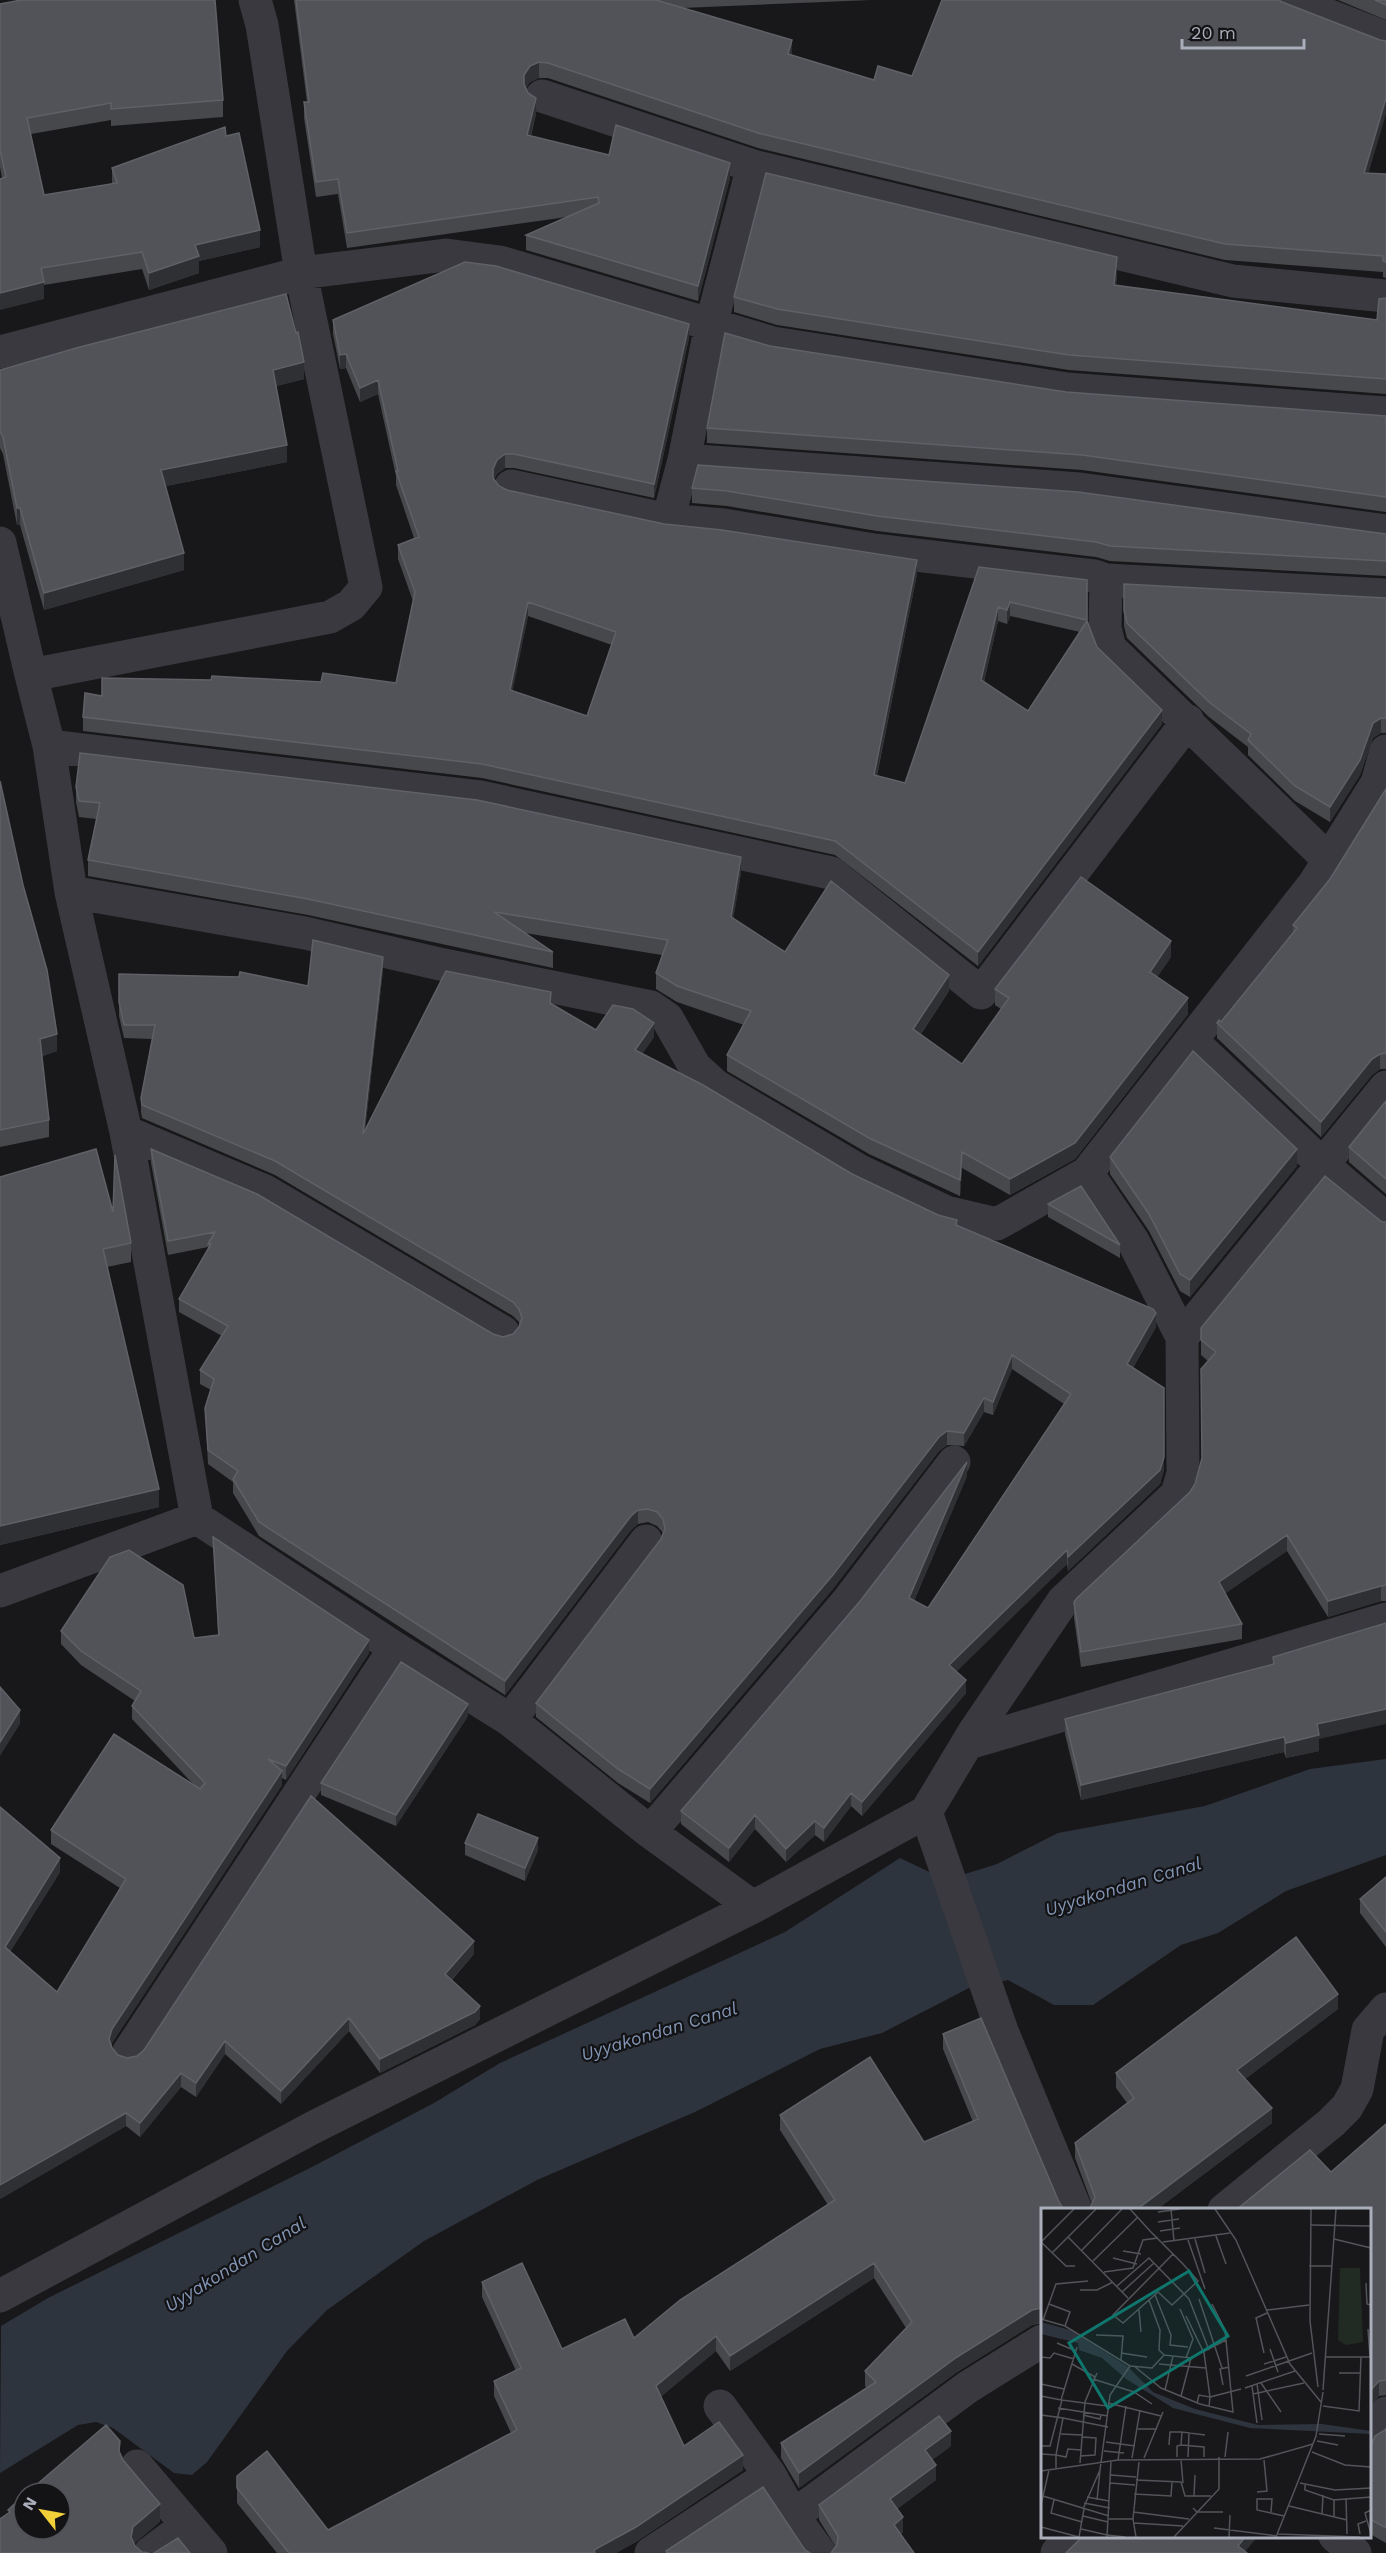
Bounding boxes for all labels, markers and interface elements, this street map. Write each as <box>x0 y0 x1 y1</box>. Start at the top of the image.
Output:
scale bar <box>1182 12 1304 50</box>
text: 20 m <box>1191 22 1236 43</box>
water label: Uyyakondan Canal <box>1042 1852 1204 1920</box>
water label: Uyyakondan Canal <box>578 1997 740 2065</box>
inset map <box>1041 2208 1371 2538</box>
water label: Uyyakondan Canal <box>161 2212 309 2316</box>
north arrow <box>12 2481 72 2541</box>
text: N <box>18 2494 41 2514</box>

